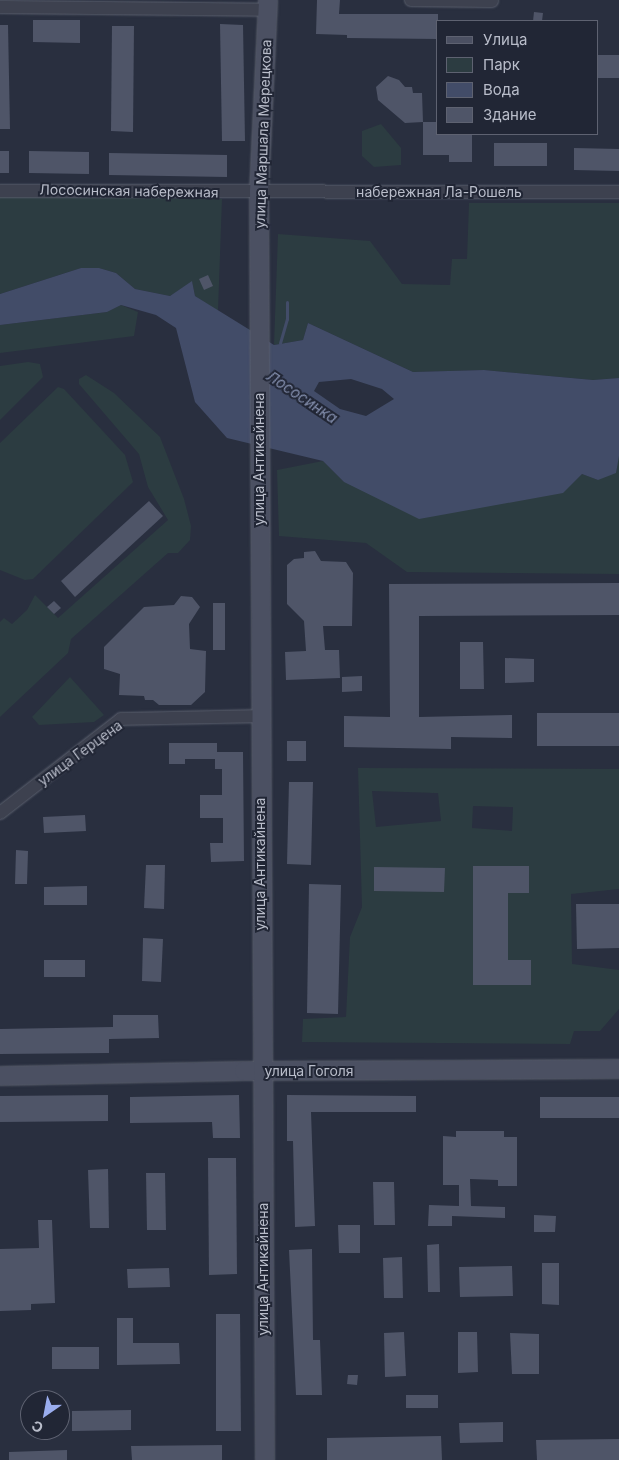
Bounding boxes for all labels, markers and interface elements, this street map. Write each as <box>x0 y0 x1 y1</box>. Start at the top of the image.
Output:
legend <box>436 20 599 135</box>
text: Улица <box>483 30 527 49</box>
street label: улица Маршала Мерецкова <box>251 39 275 229</box>
text: Парк <box>483 55 520 74</box>
text: Вода <box>483 80 520 99</box>
text: Здание <box>483 105 537 124</box>
street label: Лососинская набережная <box>39 181 219 201</box>
street label: набережная Ла-Рошель <box>356 184 522 200</box>
water label: Лососинка <box>263 367 341 427</box>
street label: улица Антикайнена <box>251 393 267 525</box>
street label: улица Герцена <box>35 717 125 789</box>
street label: улица Антикайнена <box>252 798 268 930</box>
street label: улица Гоголя <box>264 1063 354 1079</box>
street label: улица Антикайнена <box>255 1203 271 1335</box>
north arrow <box>20 1390 70 1440</box>
text: С <box>28 1417 46 1437</box>

